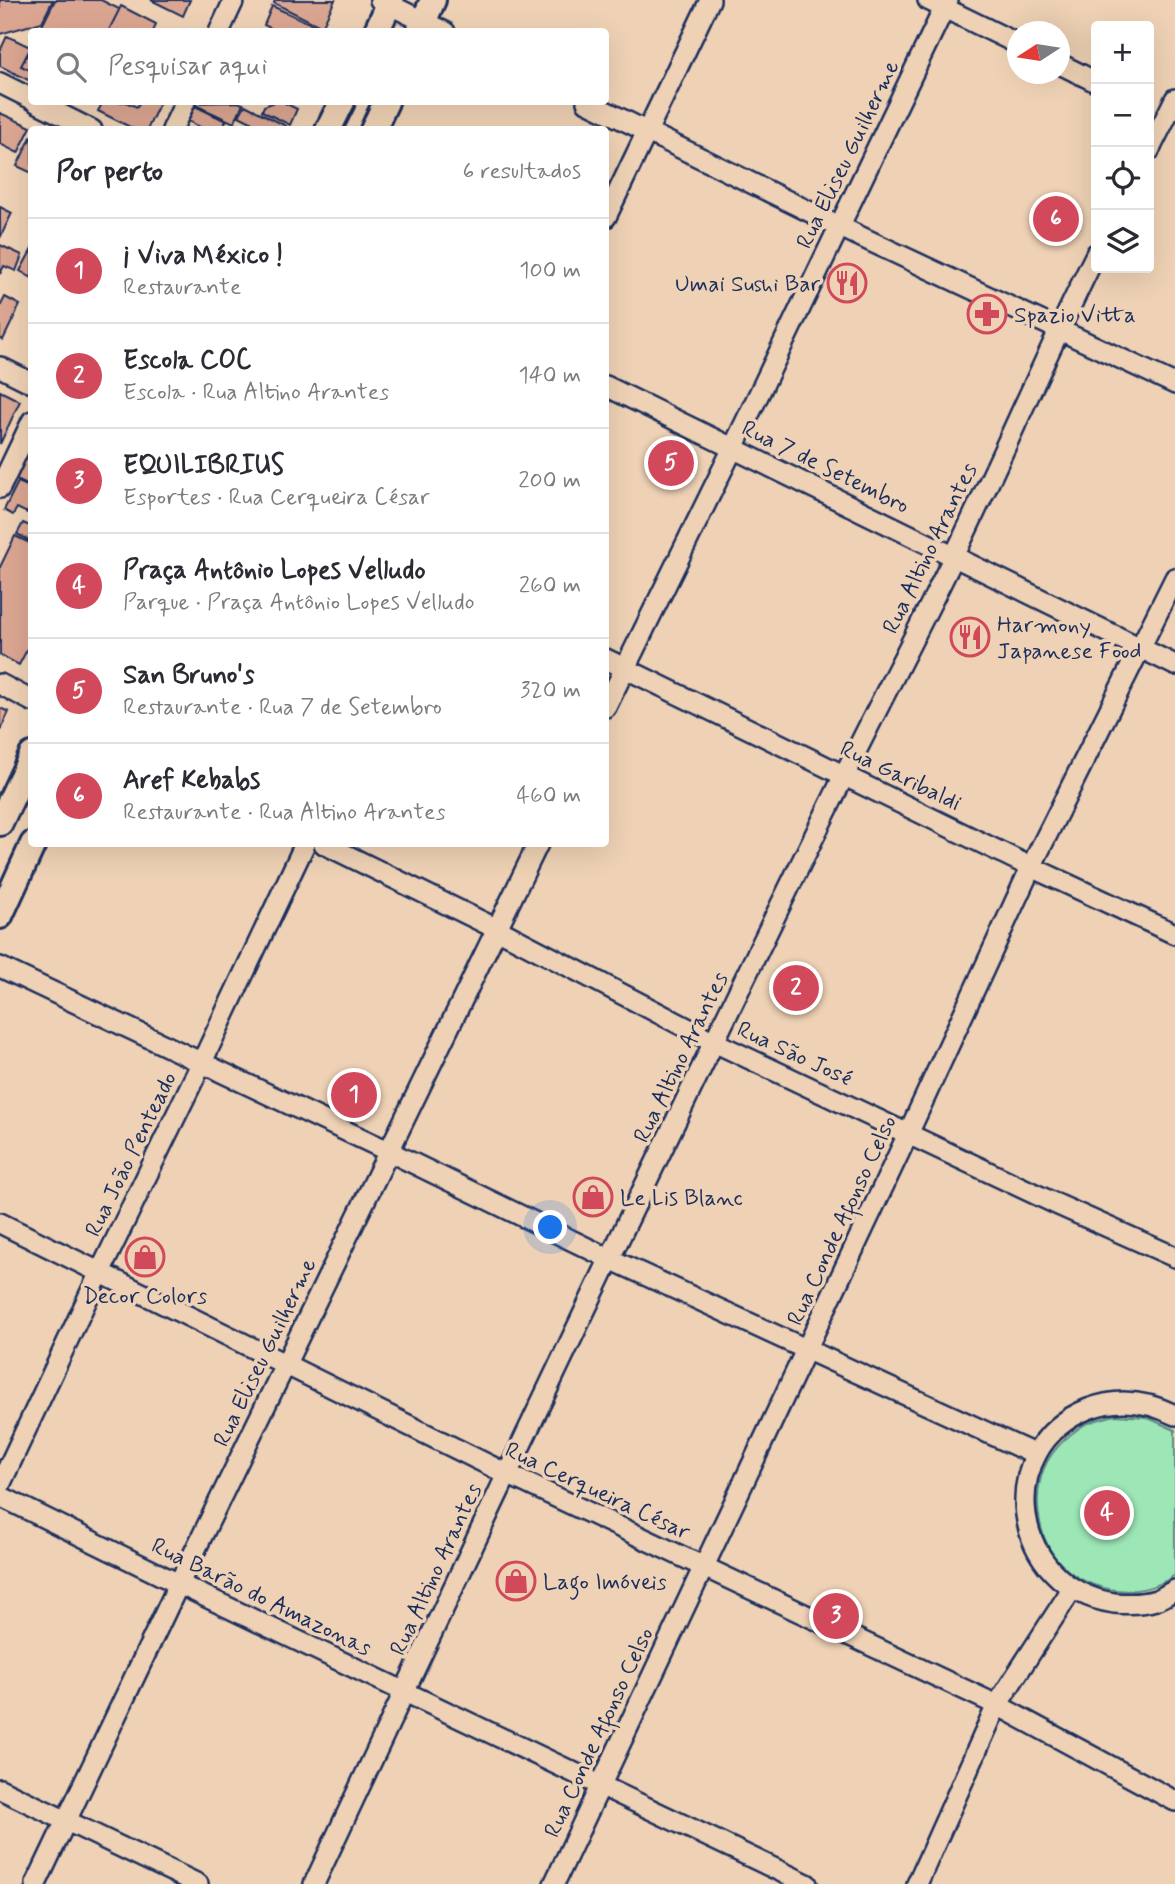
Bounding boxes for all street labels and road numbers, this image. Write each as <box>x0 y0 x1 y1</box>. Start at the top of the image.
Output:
street label: Rua Eliseu Guilherme <box>790 56 908 254</box>
street label: Rua 7 de Setembro <box>736 414 914 521</box>
street label: Rua Altino Arantes <box>876 458 985 639</box>
street label: Rua Garibaldi <box>835 735 966 819</box>
street label: Rua Altino Arantes <box>627 967 736 1148</box>
street label: Rua São José <box>732 1015 857 1095</box>
street label: Rua João Penteado <box>79 1067 185 1242</box>
street label: Rua Conde Afonso Celso <box>781 1111 906 1331</box>
street label: Rua Eliseu Guilherme <box>207 1254 325 1452</box>
street label: Rua Cerqueira César <box>500 1436 695 1548</box>
street label: Rua Altino Arantes <box>384 1479 490 1661</box>
street label: Rua Barão do Amazonas <box>146 1531 376 1664</box>
street label: Rua Conde Afonso Celso <box>538 1623 663 1843</box>

